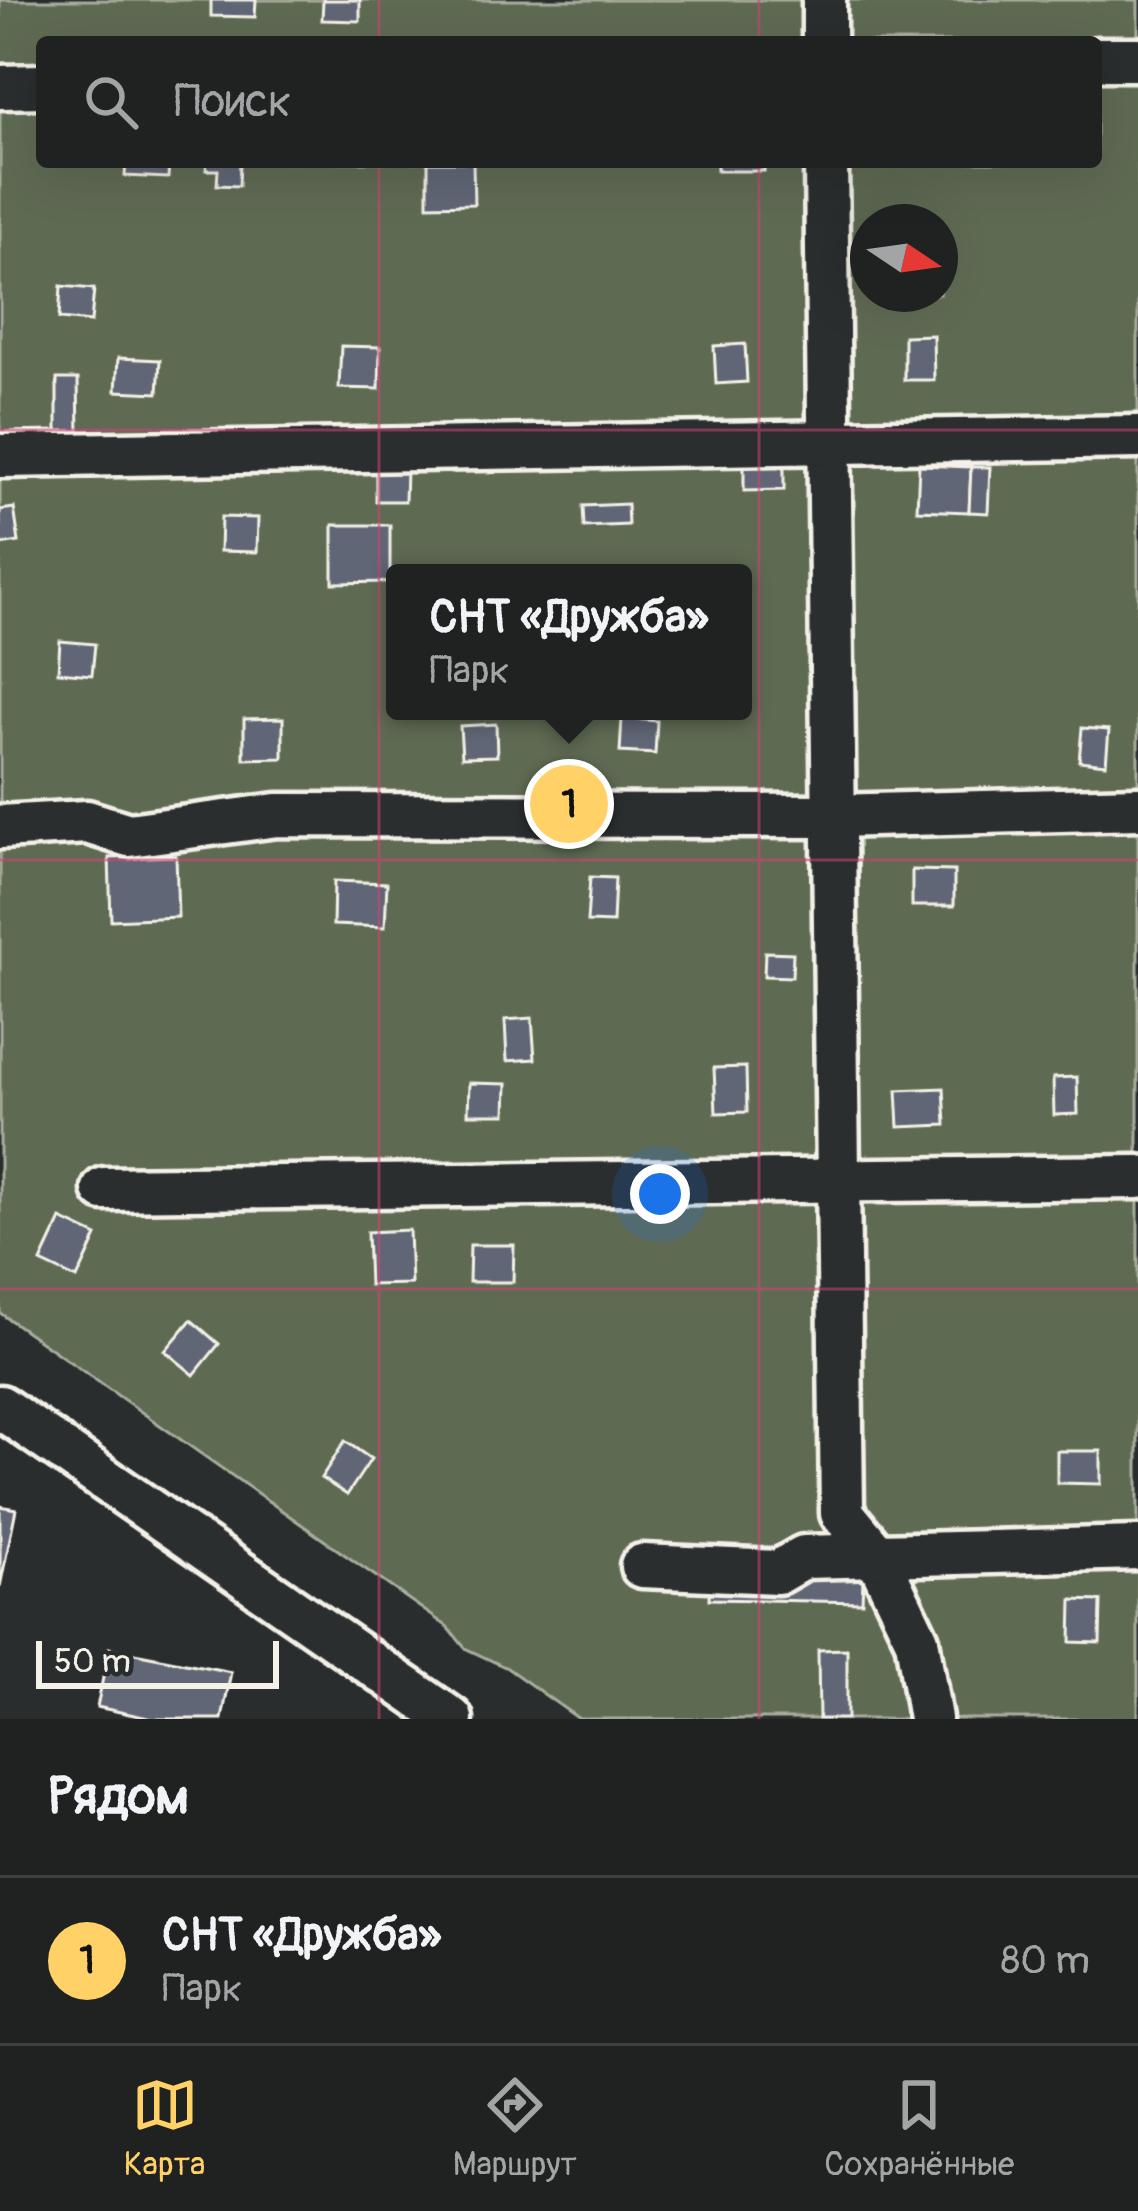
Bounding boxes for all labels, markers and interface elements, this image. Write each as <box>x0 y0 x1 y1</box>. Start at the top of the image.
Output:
search box <box>36 36 1102 168</box>
icon: search <box>78 69 144 135</box>
text: Поиск <box>174 74 291 130</box>
north arrow <box>850 204 958 312</box>
popup <box>386 564 752 720</box>
text: СНТ «Дружба» <box>429 590 709 646</box>
text: Парк <box>429 646 509 695</box>
pin: 1 <box>530 759 608 849</box>
your location <box>630 1164 690 1224</box>
scale bar <box>36 1635 279 1688</box>
text: 50 m <box>54 1641 131 1682</box>
text: Рядом <box>48 1765 189 1829</box>
text: СНТ «Дружба» <box>162 1908 441 1964</box>
text: 1 <box>79 1936 95 1985</box>
text: 80 m <box>1001 1936 1090 1985</box>
text: Парк <box>162 1964 242 2013</box>
tab: Карта <box>124 2072 205 2185</box>
tab: Маршрут <box>453 2072 577 2185</box>
tab: Сохранённые <box>824 2072 1014 2185</box>

